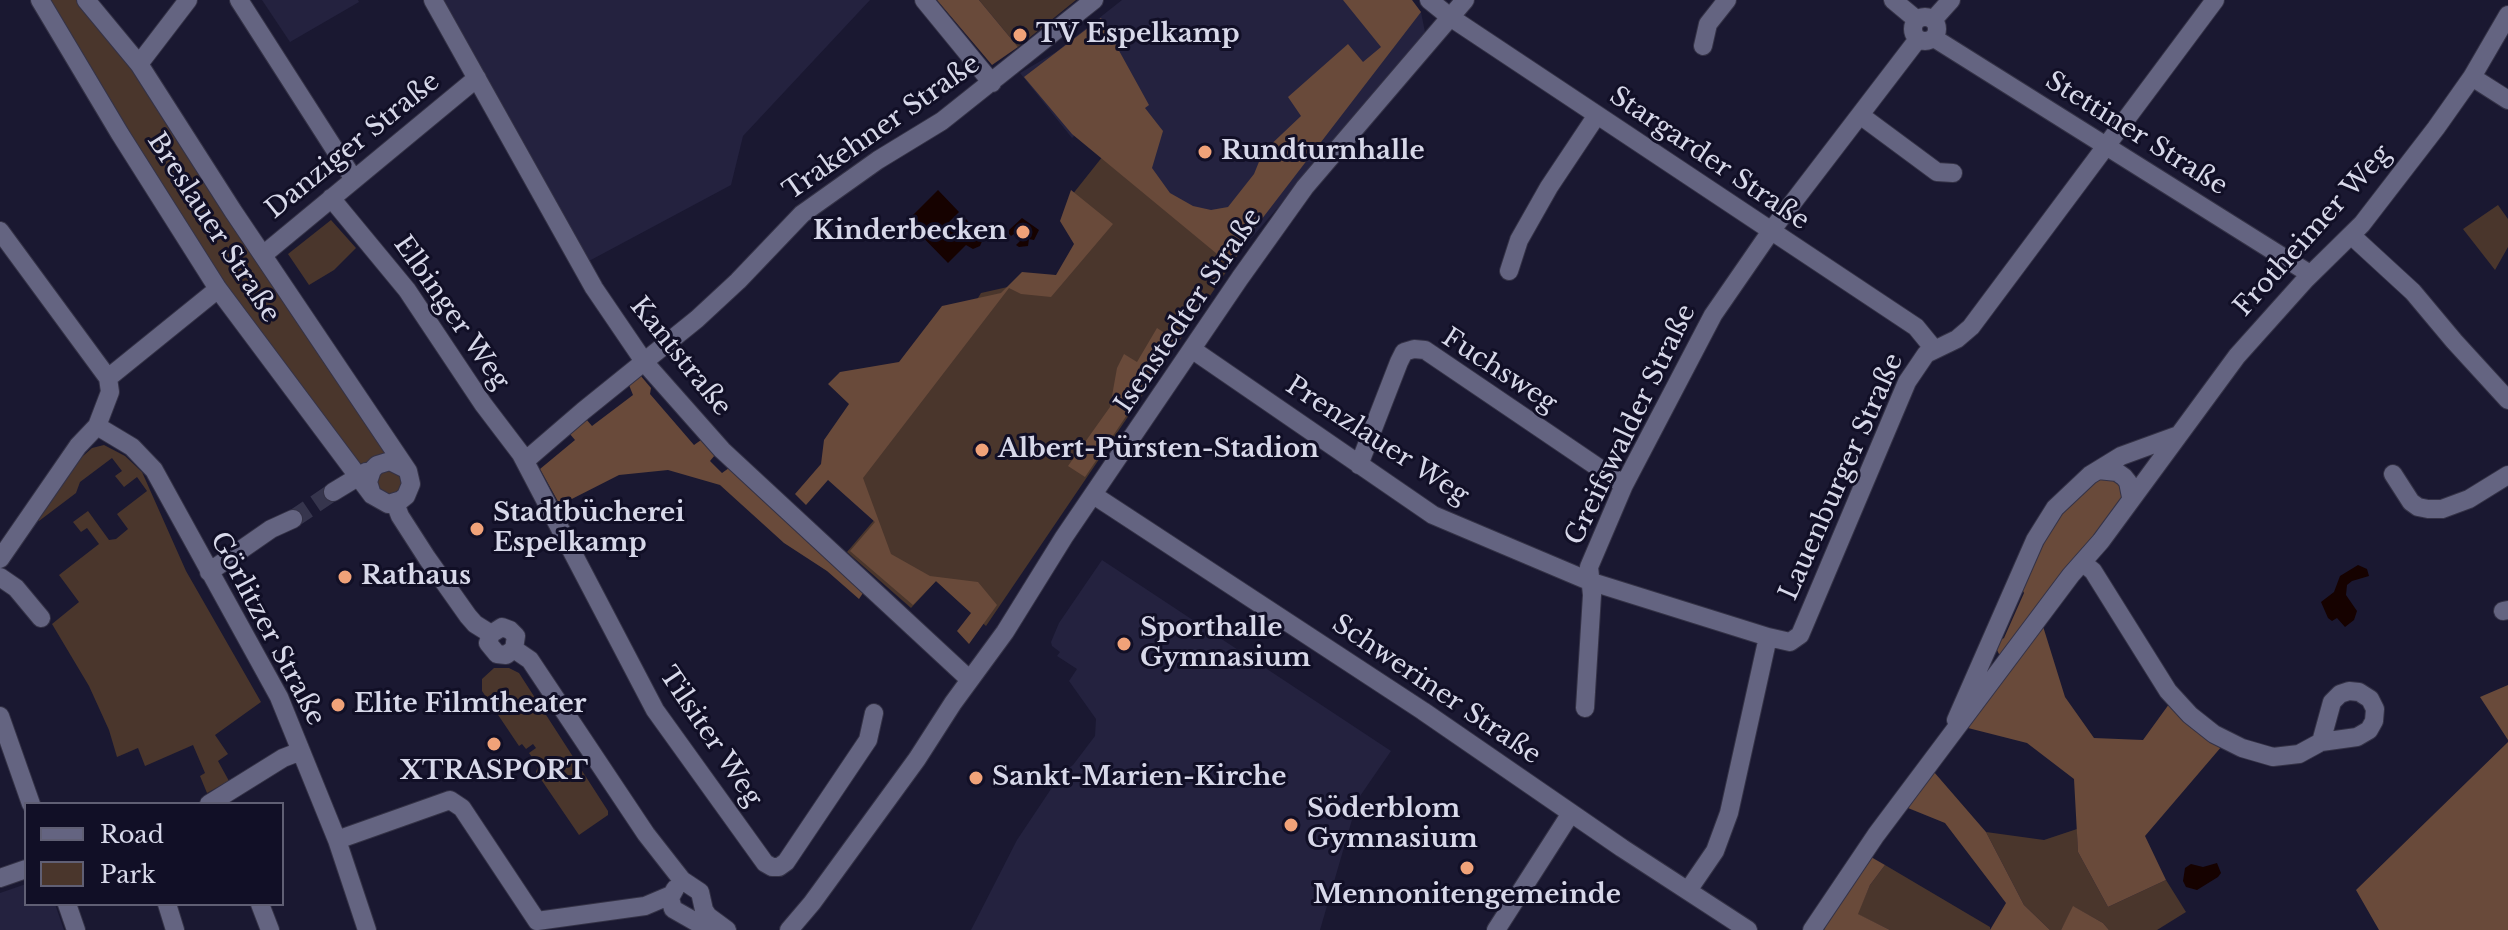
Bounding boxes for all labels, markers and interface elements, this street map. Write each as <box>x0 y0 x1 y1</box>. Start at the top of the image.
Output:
place label: TV Espelkamp <box>1036 19 1240 51</box>
marker: TV Espelkamp <box>1011 26 1029 44</box>
street label: Trakehner Straße <box>778 49 986 207</box>
street label: Danziger Straße <box>260 66 446 226</box>
street label: Stettiner Straße <box>2039 66 2233 202</box>
street label: Stargarder Straße <box>1603 81 1815 237</box>
street label: Breslauer Straße <box>140 127 286 329</box>
place label: Rundturnhalle <box>1221 136 1425 168</box>
street label: Frotheimer Weg <box>2228 139 2398 323</box>
marker: Rundturnhalle <box>1196 143 1214 161</box>
street label: Isenstedter Straße <box>1109 203 1269 419</box>
place label: Kinderbecken <box>813 216 1007 248</box>
marker: Kinderbecken <box>1014 223 1032 241</box>
street label: Elbinger Weg <box>386 230 516 396</box>
street label: Kantstraße <box>623 291 737 423</box>
street label: Greifswalder Straße <box>1559 300 1703 550</box>
street label: Fuchsweg <box>1436 322 1562 420</box>
street label: Lauenburger Straße <box>1774 349 1910 605</box>
street label: Prenzlauer Weg <box>1280 370 1474 512</box>
place label: Albert-Pürsten-Stadion <box>998 434 1319 466</box>
marker: Albert-Pürsten-Stadion <box>973 441 991 459</box>
place label: Stadtbücherei Espelkamp <box>493 498 685 560</box>
marker: Stadtbücherei Espelkamp <box>468 520 486 538</box>
street label: Görlitzer Straße <box>203 527 331 731</box>
place label: Rathaus <box>361 561 471 593</box>
marker: Rathaus <box>336 568 354 586</box>
street label: Schweriner Straße <box>1326 609 1546 771</box>
place label: Sporthalle Gymnasium <box>1140 613 1311 674</box>
marker: Sporthalle Gymnasium <box>1115 635 1133 653</box>
street label: Tilsiter Weg <box>652 661 768 813</box>
place label: Elite Filmtheater <box>354 689 587 721</box>
marker: Elite Filmtheater <box>329 696 347 714</box>
marker: XTRASPORT <box>485 735 503 753</box>
place label: XTRASPORT <box>400 756 588 788</box>
place label: Sankt-Marien-Kirche <box>992 762 1286 794</box>
marker: Sankt-Marien-Kirche <box>967 769 985 787</box>
place label: Söderblom Gymnasium <box>1307 794 1478 856</box>
legend <box>24 802 284 906</box>
marker: Söderblom Gymnasium <box>1282 816 1300 834</box>
text: Road <box>100 820 164 849</box>
marker: Mennonitengemeinde <box>1458 859 1476 877</box>
text: Park <box>100 860 156 889</box>
place label: Mennonitengemeinde <box>1313 880 1621 912</box>

